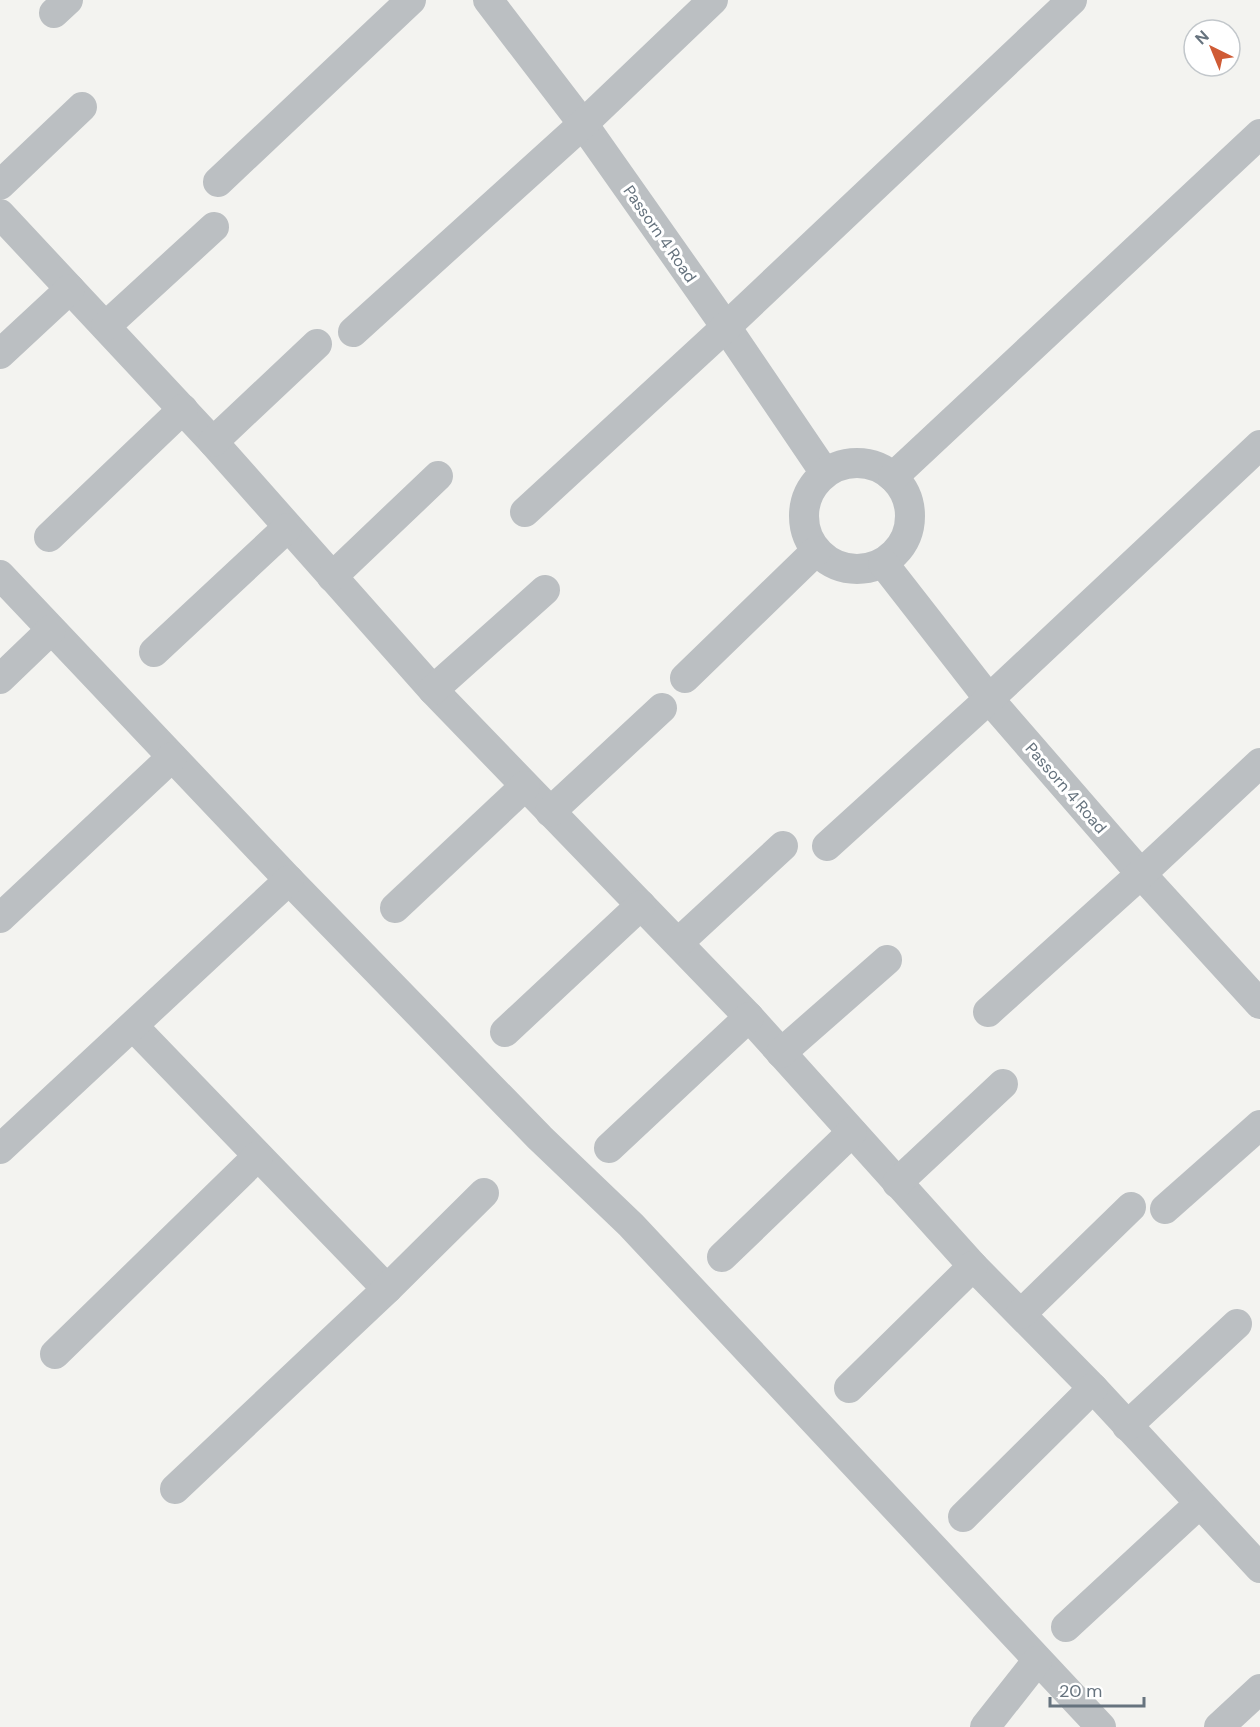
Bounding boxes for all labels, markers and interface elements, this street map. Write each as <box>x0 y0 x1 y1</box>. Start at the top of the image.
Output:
north arrow <box>1182 18 1242 78</box>
text: N <box>1191 26 1214 49</box>
street label: Passorn 4 Road <box>619 181 701 287</box>
street label: Passorn 4 Road <box>1021 738 1111 838</box>
scale bar <box>1050 1670 1144 1708</box>
text: 20 m <box>1059 1679 1102 1703</box>

